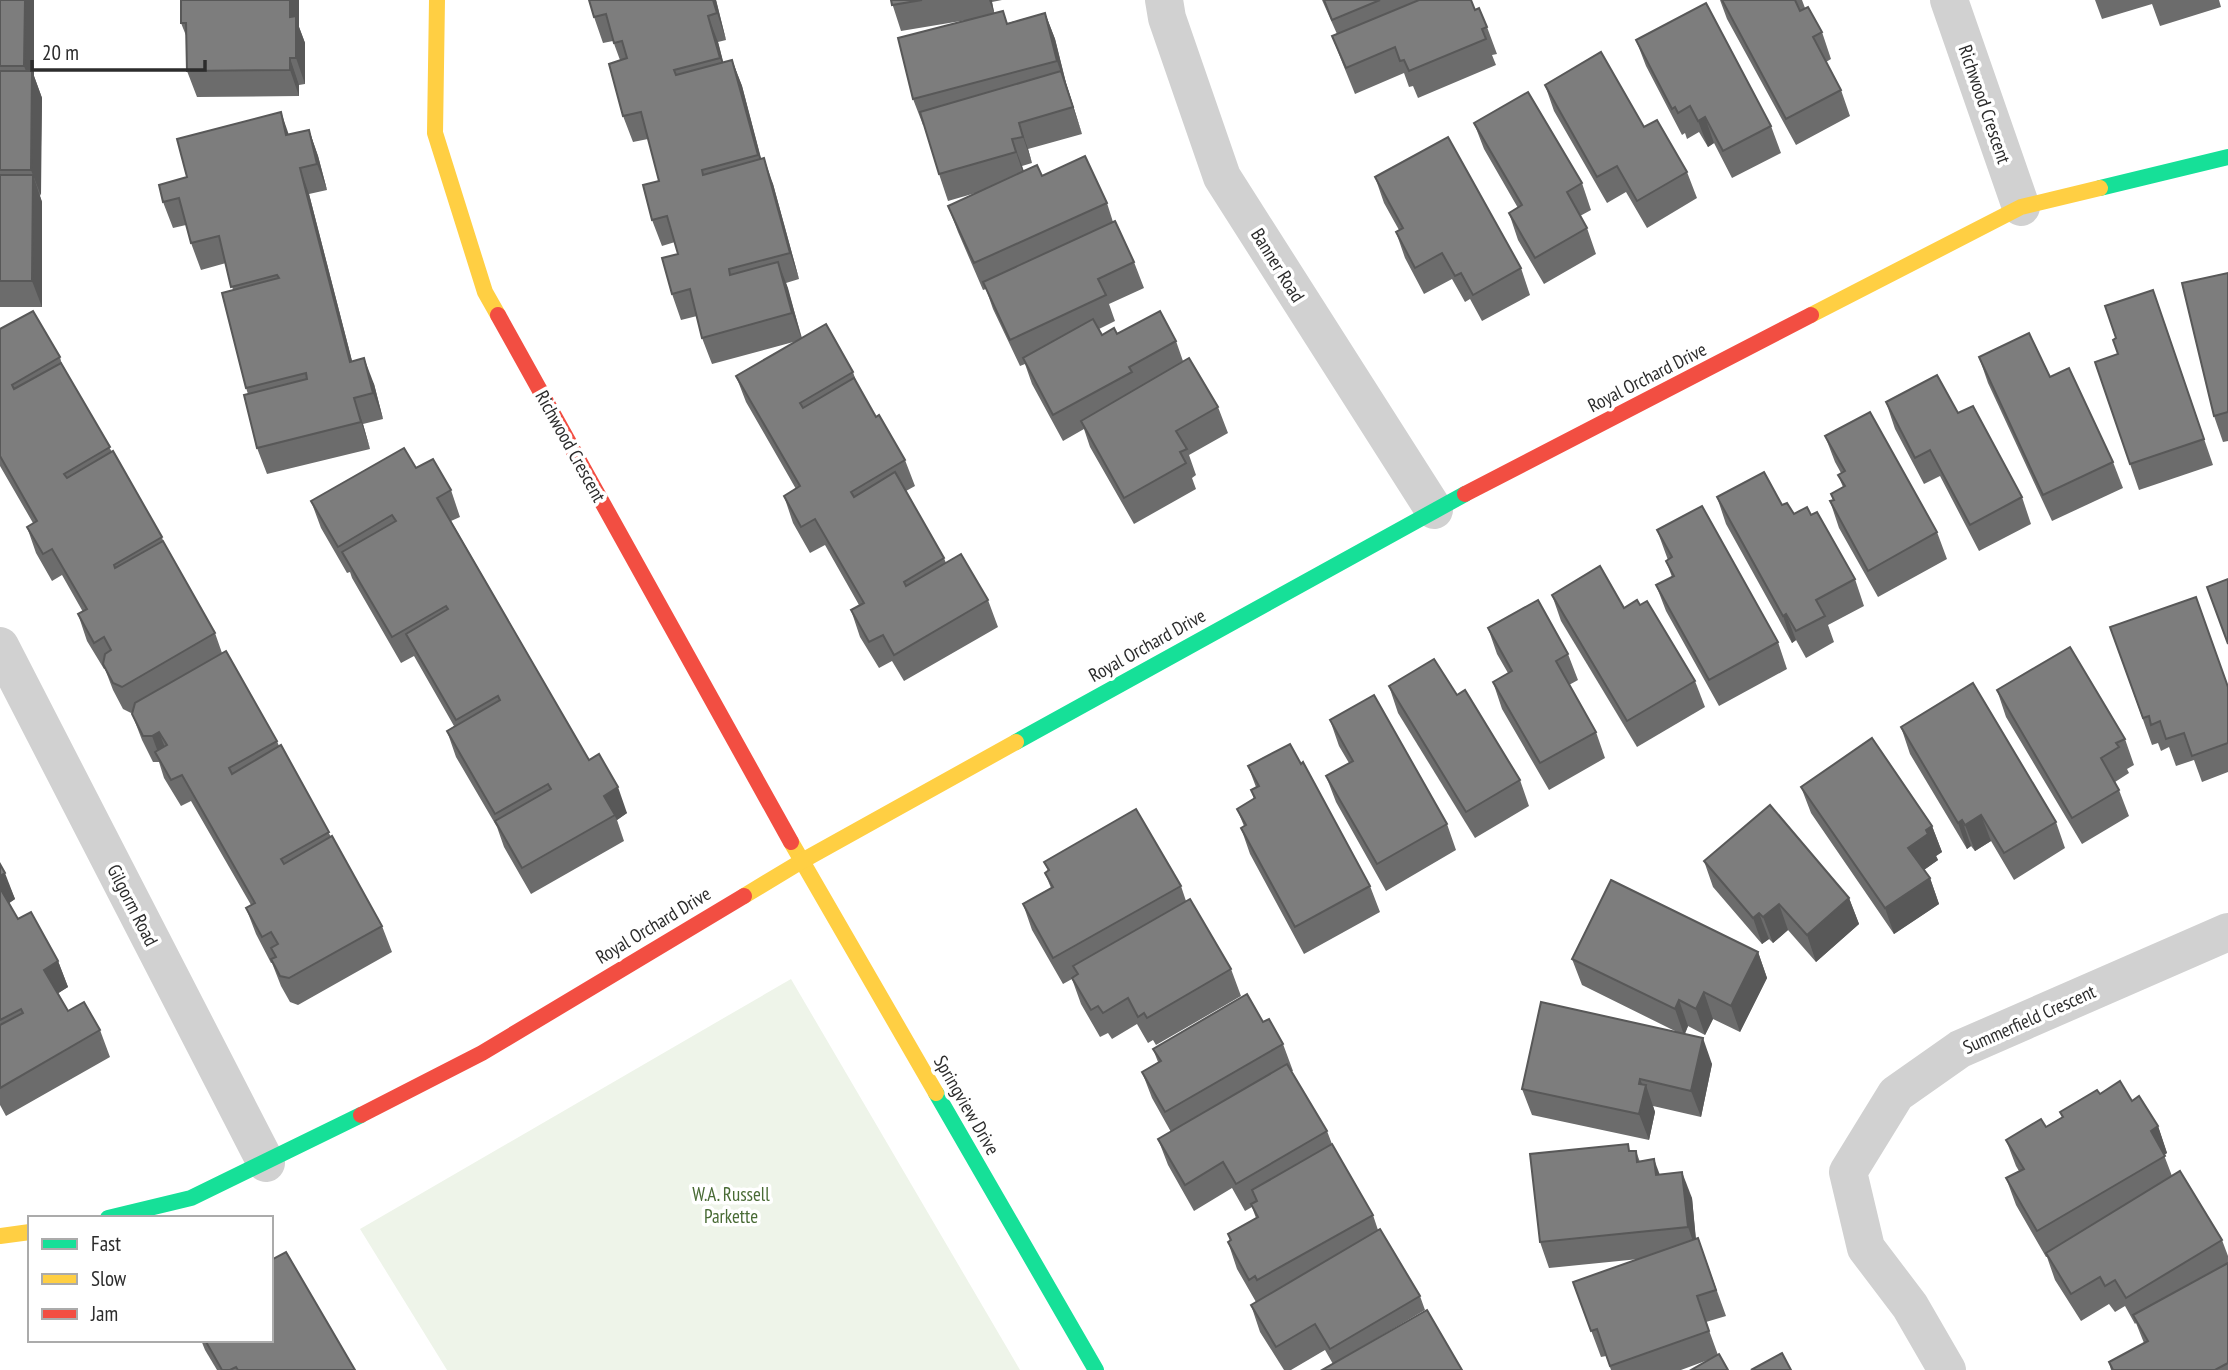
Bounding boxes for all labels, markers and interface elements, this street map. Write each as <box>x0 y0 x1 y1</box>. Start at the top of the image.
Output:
scale bar <box>32 28 205 72</box>
text: 20 m <box>42 39 79 66</box>
street label: Richwood Crescent <box>1953 42 2017 167</box>
street label: Banner Road <box>1246 224 1310 306</box>
street label: Royal Orchard Drive <box>1584 337 1710 417</box>
street label: Richwood Crescent <box>530 386 612 507</box>
street label: Royal Orchard Drive <box>1084 603 1210 687</box>
street label: Gilgorm Road <box>102 860 164 950</box>
street label: Royal Orchard Drive <box>591 881 715 969</box>
street label: Summerfield Crescent <box>1959 979 2100 1059</box>
street label: Springview Drive <box>929 1051 1005 1159</box>
park label: W.A. Russell Parkette <box>692 1182 770 1228</box>
legend <box>28 1216 273 1342</box>
text: Fast <box>91 1230 121 1257</box>
text: Slow <box>91 1265 127 1292</box>
text: Jam <box>90 1300 118 1327</box>

